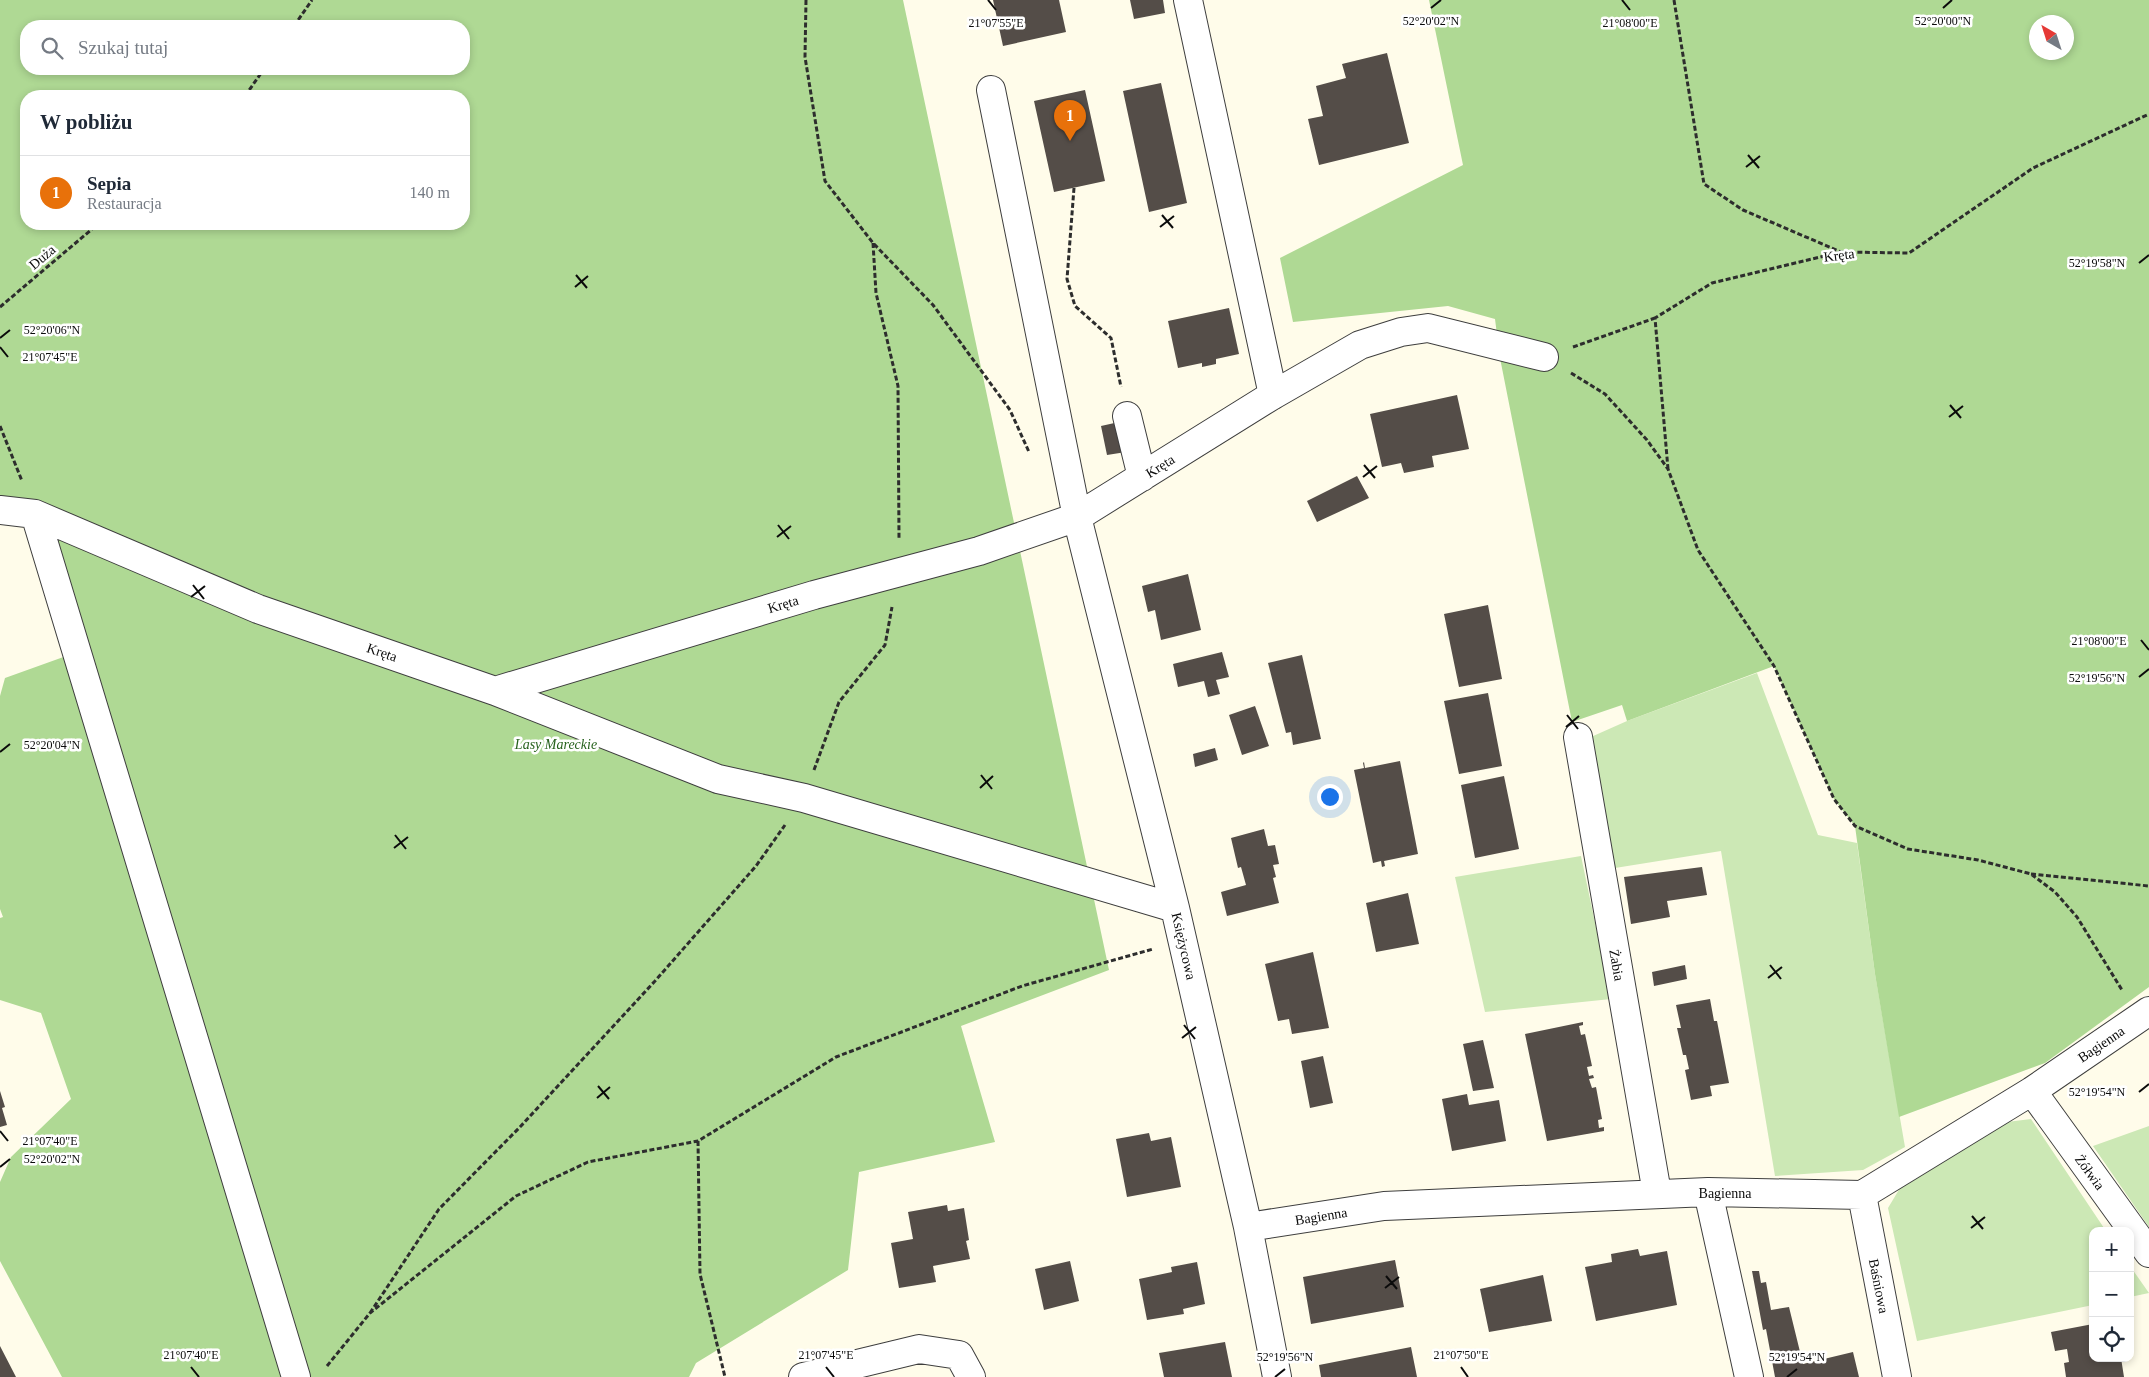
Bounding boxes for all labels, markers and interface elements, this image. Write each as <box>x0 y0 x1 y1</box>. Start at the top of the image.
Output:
text: 52°20'02"N <box>1403 14 1460 28</box>
text: 52°20'00"N <box>1915 14 1972 28</box>
north arrow <box>2029 15 2074 60</box>
text: 21°07'55"E <box>968 16 1024 30</box>
text: 21°08'00"E <box>1602 16 1658 30</box>
search box <box>20 20 470 75</box>
icon: search <box>38 34 66 62</box>
text: Szukaj tutaj <box>78 37 168 58</box>
pin: 1 <box>1054 100 1086 141</box>
text: W pobliżu <box>40 110 132 134</box>
text: Sepia <box>87 173 131 194</box>
text: 1 <box>52 184 60 201</box>
text: 140 m <box>410 184 450 201</box>
text: Restauracja <box>87 195 162 212</box>
street label: Duża <box>26 242 59 273</box>
street label: Kręta <box>1823 246 1856 265</box>
text: 52°19'58"N <box>2069 256 2126 270</box>
text: 52°20'06"N <box>24 323 81 337</box>
text: 21°07'45"E <box>22 350 78 364</box>
street label: Kręta <box>1143 451 1178 481</box>
street label: Kręta <box>766 593 801 616</box>
text: 21°08'00"E <box>2071 634 2127 648</box>
street label: Kręta <box>365 640 400 665</box>
text: 52°19'56"N <box>2069 671 2126 685</box>
park label: Lasy Mareckie <box>514 737 597 752</box>
text: 52°20'04"N <box>24 738 81 752</box>
your location <box>1317 784 1343 810</box>
street label: Księżycowa <box>1169 911 1199 982</box>
street label: Żabia <box>1606 948 1627 983</box>
street label: Bagienna <box>2075 1023 2128 1065</box>
text: 52°19'54"N <box>2069 1085 2126 1099</box>
text: 21°07'40"E <box>22 1134 78 1148</box>
text: 52°20'02"N <box>24 1152 81 1166</box>
street label: Żółwia <box>2072 1152 2108 1193</box>
street label: Bagienna <box>1699 1186 1752 1201</box>
street label: Bagienna <box>1294 1205 1349 1228</box>
map controls <box>2089 1227 2134 1362</box>
button: + <box>2089 1227 2134 1272</box>
street label: Baśniowa <box>1866 1258 1891 1315</box>
button: − <box>2089 1272 2134 1317</box>
button: locate <box>2089 1317 2134 1362</box>
text: 21°07'40"E <box>163 1348 219 1362</box>
text: 21°07'45"E <box>798 1348 854 1362</box>
text: 21°07'50"E <box>1433 1348 1489 1362</box>
text: 52°19'56"N <box>1257 1350 1314 1364</box>
text: 52°19'54"N <box>1769 1350 1826 1364</box>

